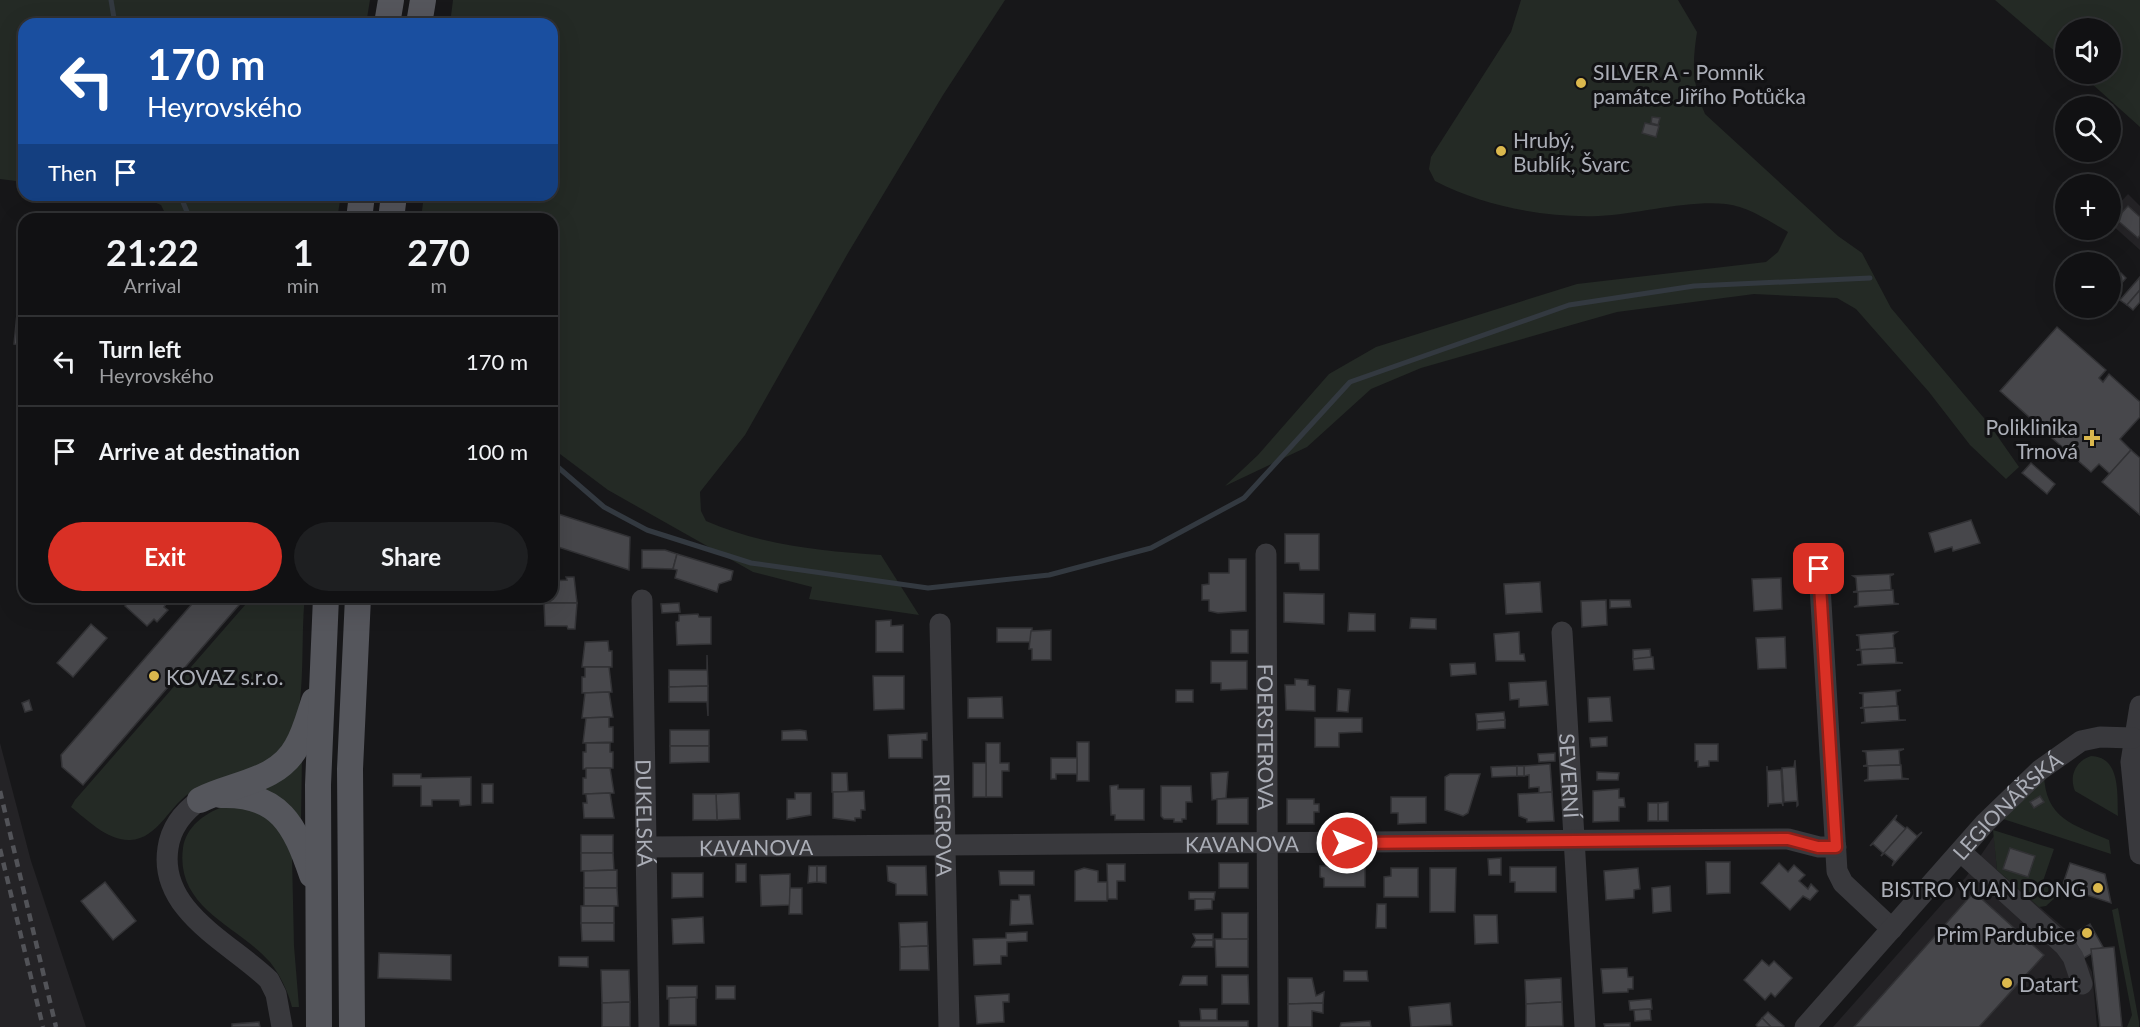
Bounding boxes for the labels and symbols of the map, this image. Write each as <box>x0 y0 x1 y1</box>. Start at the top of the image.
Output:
place label: SILVER A - Pomnik památce Jiřího Potůčka <box>1593 59 1806 108</box>
marker: SILVER A - Pomnik památce Jiřího Potůčka <box>1574 76 1588 90</box>
place label: Hrubý, Bublík, Švarc <box>1513 127 1630 176</box>
marker: Hrubý, Bublík, Švarc <box>1494 144 1508 158</box>
place label: Poliklinika Trnová <box>1986 414 2078 463</box>
marker: Poliklinika Trnová <box>2083 429 2101 447</box>
pin <box>1793 543 1844 594</box>
place label: KOVAZ s.r.o. <box>166 664 283 689</box>
street label: FOERSTEROVA <box>1254 664 1280 811</box>
marker: KOVAZ s.r.o. <box>147 669 161 683</box>
street label: SEVERNÍ <box>1555 733 1585 820</box>
street label: LEGIONÁŘSKÁ <box>1947 746 2067 864</box>
street label: DUKELSKÁ <box>632 759 659 868</box>
street label: RIEGROVA <box>931 773 958 877</box>
position arrow <box>1315 811 1379 875</box>
street label: KAVANOVA <box>1185 830 1300 856</box>
street label: KAVANOVA <box>699 833 814 859</box>
place label: BISTRO YUAN DONG <box>1880 876 2086 901</box>
marker: BISTRO YUAN DONG <box>2091 881 2105 895</box>
place label: Prim Pardubice <box>1936 921 2075 946</box>
marker: Prim Pardubice <box>2080 926 2094 940</box>
place label: Datart <box>2019 971 2079 996</box>
marker: Datart <box>2000 976 2014 990</box>

